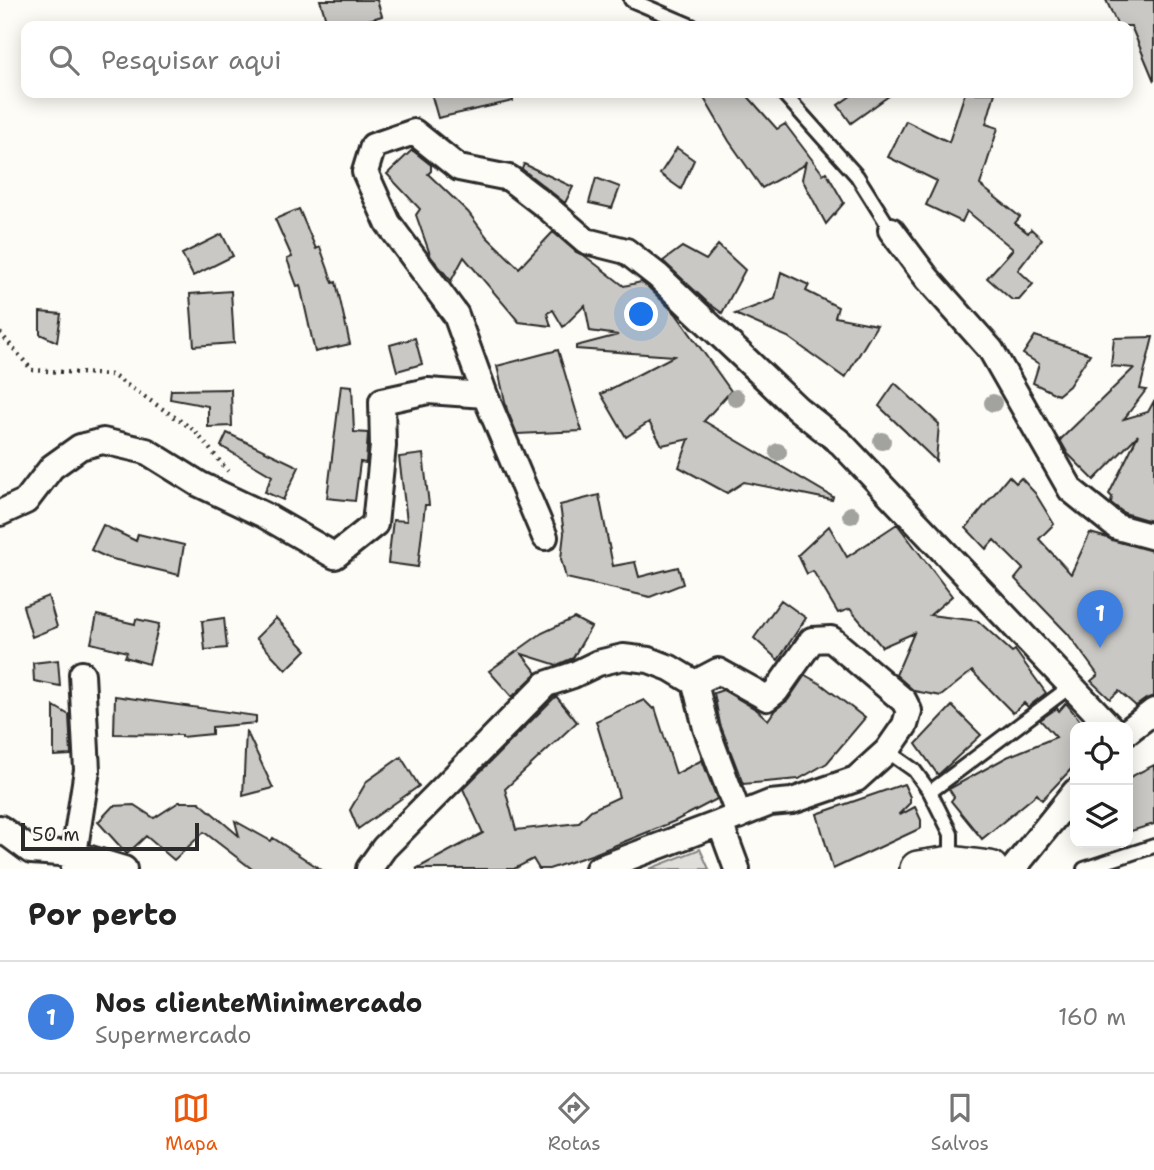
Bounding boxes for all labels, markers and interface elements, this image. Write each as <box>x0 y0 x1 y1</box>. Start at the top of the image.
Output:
search box <box>21 21 1133 98</box>
icon: search <box>45 41 83 79</box>
text: Pesquisar aqui <box>101 42 282 77</box>
your location <box>624 297 658 331</box>
pin: 1 <box>1077 590 1123 648</box>
map controls <box>1070 722 1133 848</box>
button: locate <box>1070 722 1133 785</box>
button: layers <box>1070 785 1133 848</box>
scale bar <box>21 820 200 852</box>
text: 50 m <box>32 822 80 847</box>
text: Por perto <box>28 894 177 935</box>
text: Nos clienteMinimercado <box>95 985 422 1020</box>
text: 1 <box>46 1002 56 1032</box>
text: 160 m <box>1058 1002 1126 1032</box>
text: Supermercado <box>95 1020 251 1050</box>
tab: Mapa <box>165 1089 218 1156</box>
tab: Rotas <box>548 1089 601 1156</box>
tab: Salvos <box>931 1089 989 1156</box>

